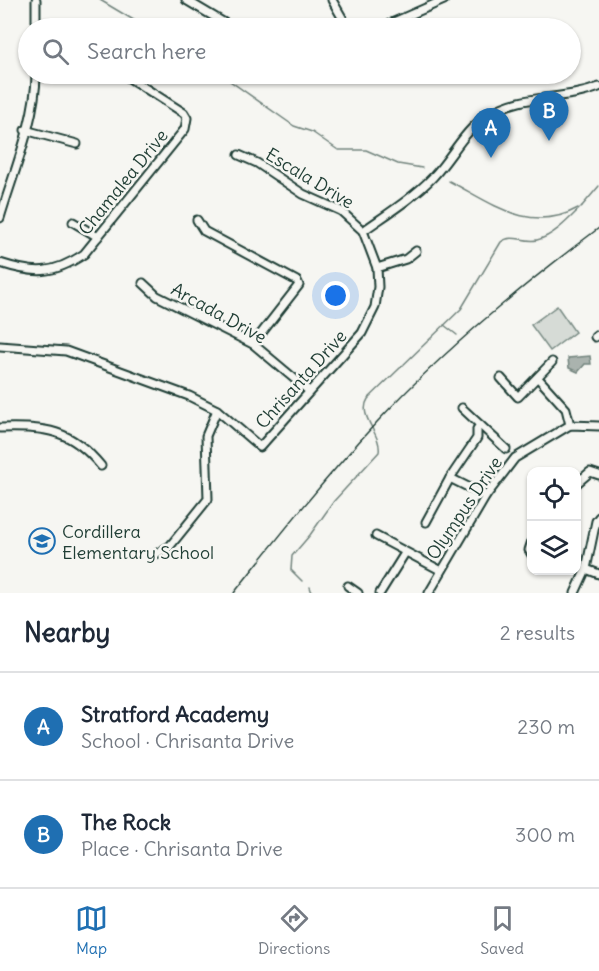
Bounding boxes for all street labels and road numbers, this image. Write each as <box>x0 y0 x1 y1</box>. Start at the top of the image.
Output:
street label: Chamalea Drive <box>73 124 173 240</box>
street label: Escala Drive <box>262 143 358 213</box>
street label: Arcada Drive <box>167 277 271 349</box>
street label: Chrisanta Drive <box>250 325 352 433</box>
street label: Olympus Drive <box>421 452 507 564</box>

